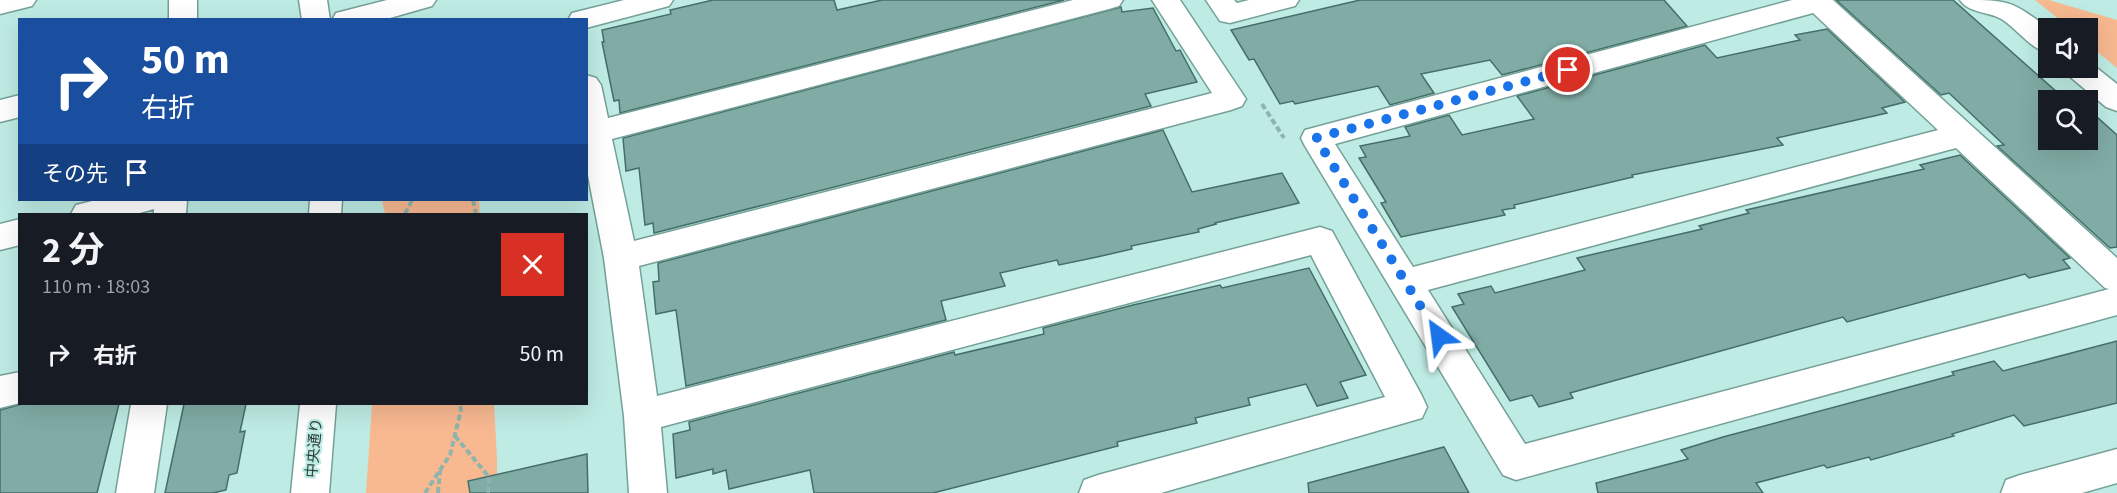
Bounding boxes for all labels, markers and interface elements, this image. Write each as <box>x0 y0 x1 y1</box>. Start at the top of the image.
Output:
map controls <box>2038 18 2098 150</box>
button: sound <box>2038 18 2098 78</box>
text: 50 m <box>141 30 230 90</box>
icon: right <box>42 42 120 120</box>
pin <box>1542 44 1593 95</box>
icon: arrive <box>1551 53 1584 86</box>
text: 右折 <box>141 89 195 128</box>
button: search <box>2038 90 2098 150</box>
icon: arrive <box>120 156 153 189</box>
text: その先 <box>42 158 108 190</box>
text: 2 分 <box>42 225 104 276</box>
button: close <box>501 233 564 296</box>
text: 110 m · 18:03 <box>42 273 150 301</box>
position arrow <box>1407 304 1471 368</box>
icon: right <box>42 338 75 371</box>
text: 50 m <box>519 338 564 370</box>
text: 右折 <box>93 340 137 372</box>
street label: 中央通り <box>301 417 328 479</box>

